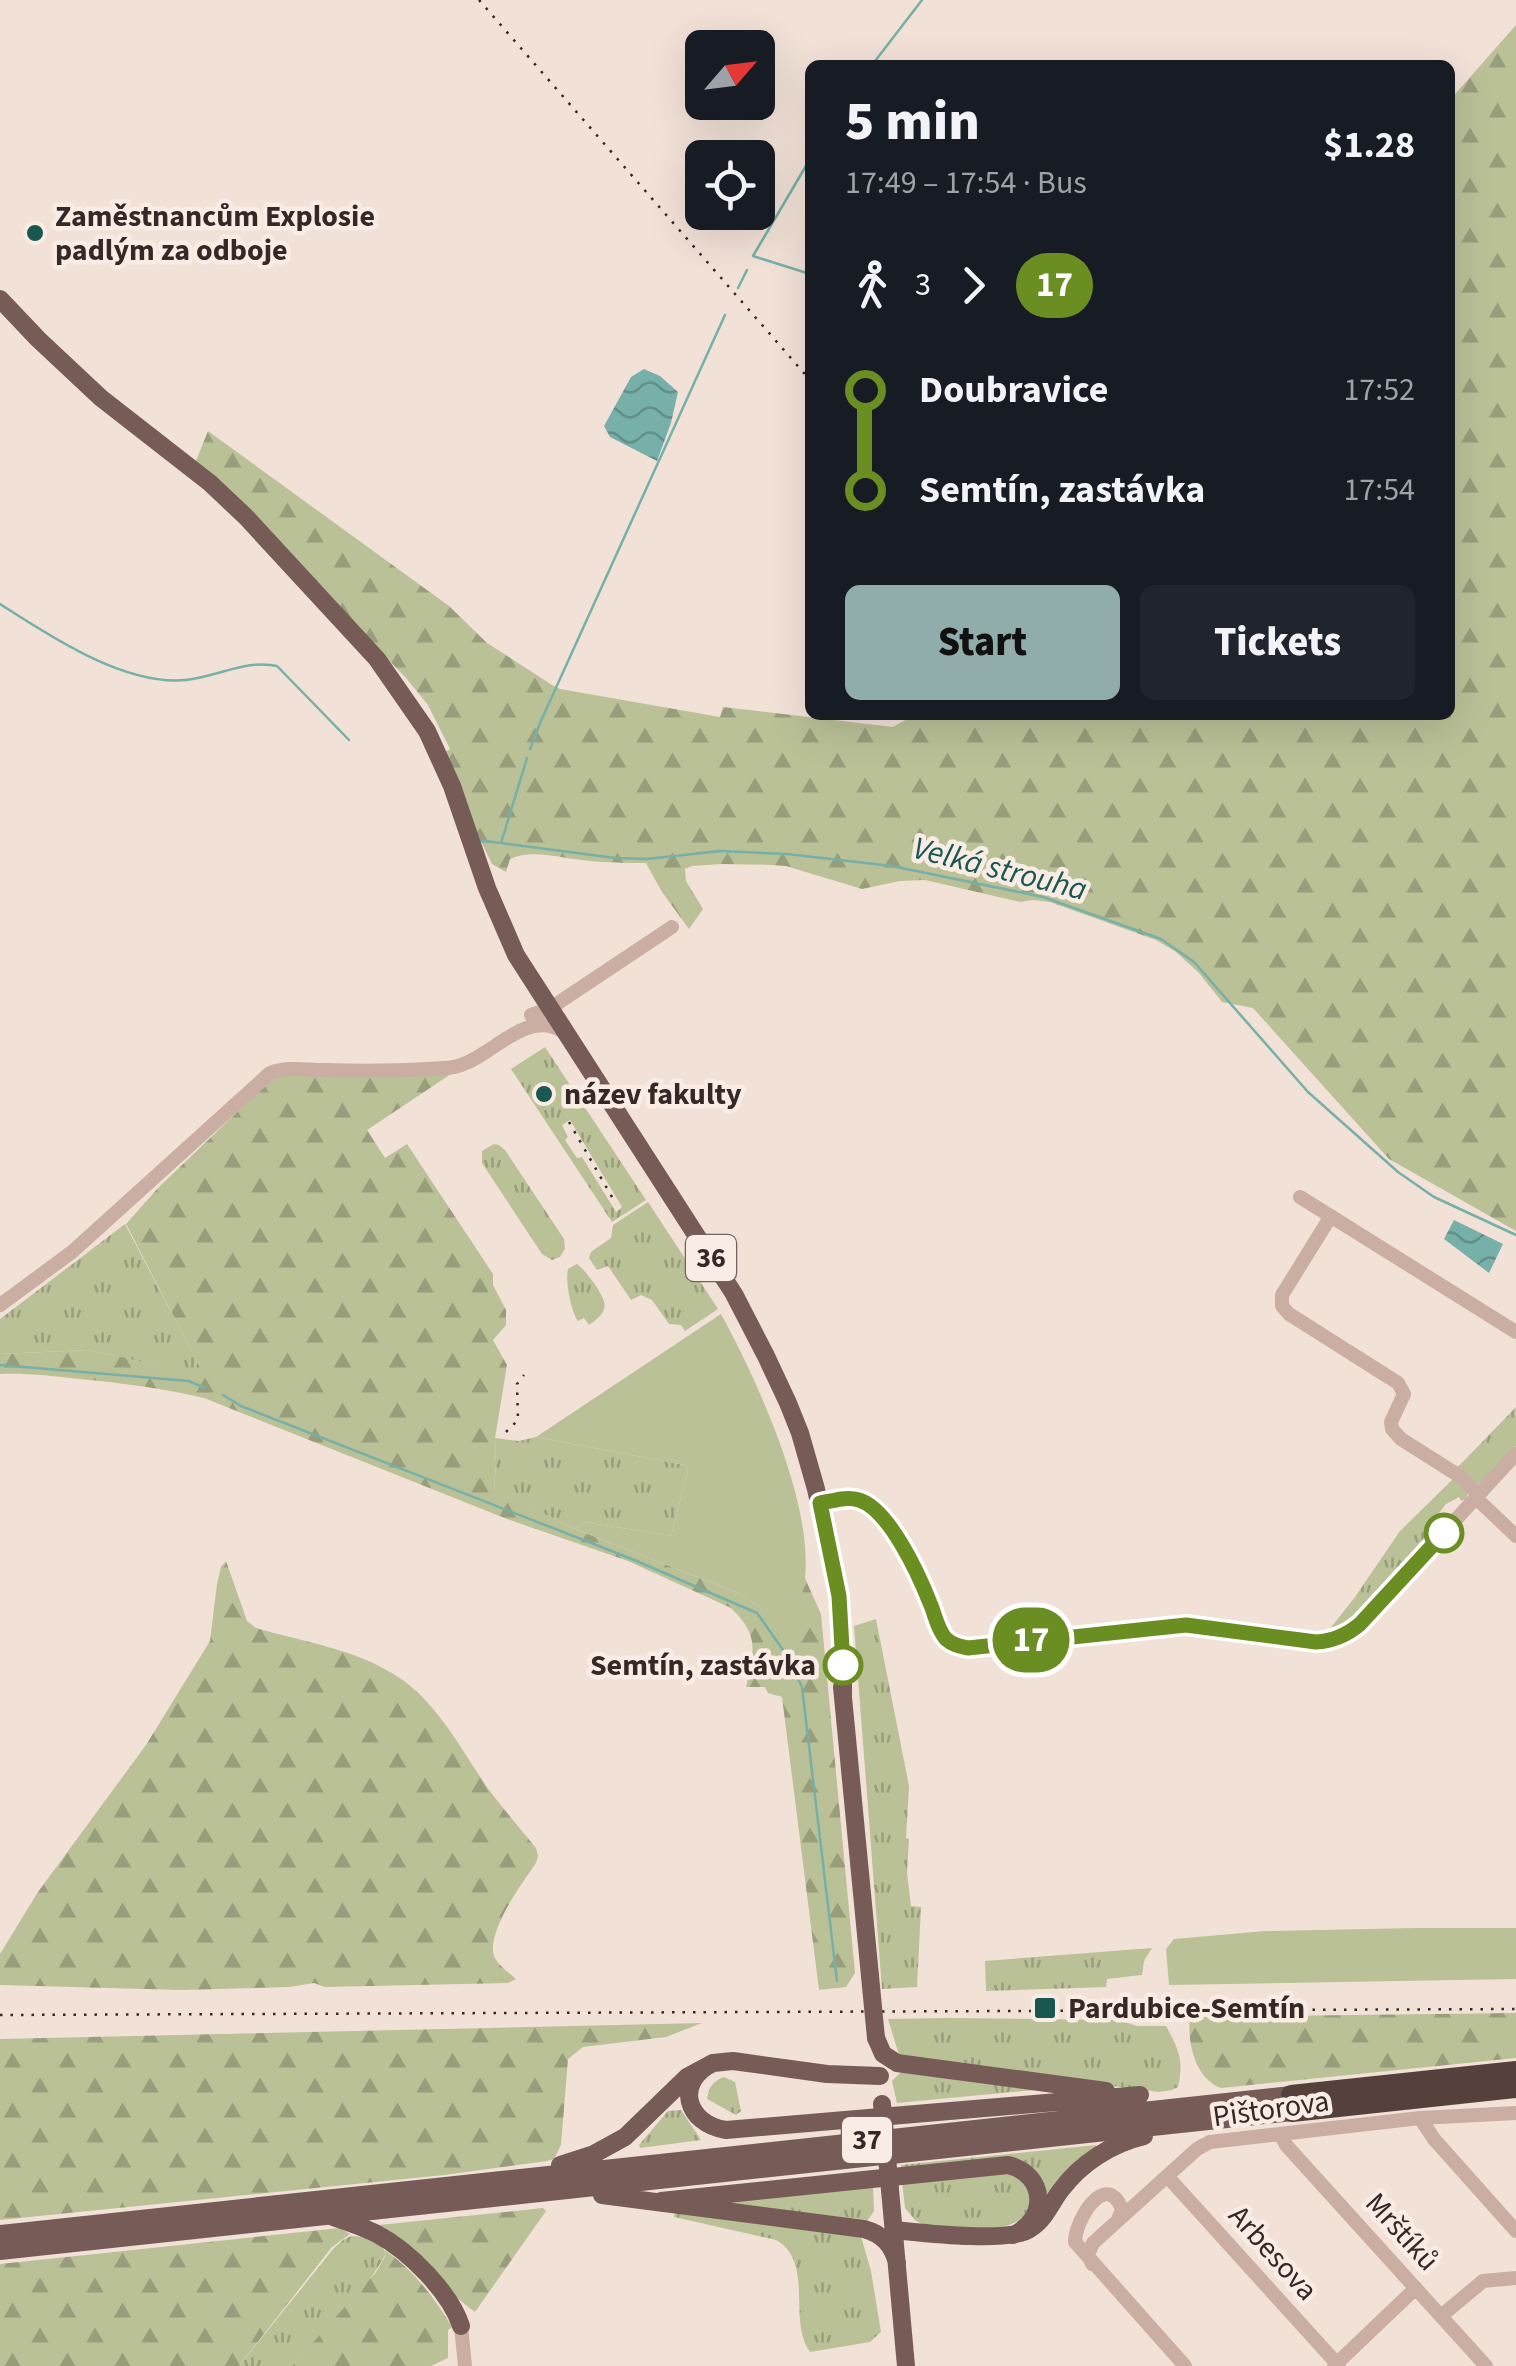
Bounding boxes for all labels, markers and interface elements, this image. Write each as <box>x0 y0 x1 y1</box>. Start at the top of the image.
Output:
north arrow <box>685 30 775 120</box>
map controls <box>685 30 775 230</box>
text: 5 min <box>845 83 980 161</box>
text: $1.28 <box>1323 118 1415 172</box>
button: locate <box>685 140 775 230</box>
text: 17:49 – 17:54 · Bus <box>845 160 1087 206</box>
place label: Zaměstnancům Explosie padlým za odboje <box>55 195 375 272</box>
marker: Zaměstnancům Explosie padlým za odboje <box>24 222 46 244</box>
icon: walk <box>845 258 900 313</box>
icon: forward <box>946 258 1001 313</box>
text: 17 <box>1036 260 1073 310</box>
text: 3 <box>915 262 931 308</box>
text: Doubravice <box>919 363 1108 417</box>
text: 17:52 <box>1343 367 1415 413</box>
text: Semtín, zastávka <box>919 463 1205 517</box>
text: 17:54 <box>1343 467 1415 513</box>
button: Start <box>845 585 1120 700</box>
button: Tickets <box>1140 585 1415 700</box>
water label: Velká strouha <box>908 825 1092 913</box>
place label: název fakulty <box>564 1073 742 1116</box>
marker: název fakulty <box>533 1083 555 1105</box>
road number: 36 <box>686 1235 736 1281</box>
unlabelled marker <box>1425 1514 1463 1552</box>
line badge: 17 <box>986 1608 1076 1672</box>
text: 17 <box>1013 1615 1049 1665</box>
place label: Semtín, zastávka <box>590 1644 816 1687</box>
marker: Semtín, zastávka <box>824 1646 862 1684</box>
place label: Pardubice-Semtín <box>1068 1987 1305 2030</box>
marker: Pardubice-Semtín <box>1032 1995 1058 2021</box>
street label: Pištorova <box>1210 2080 1332 2138</box>
road number: 37 <box>842 2117 892 2163</box>
street label: Mrštíků <box>1355 2183 1449 2281</box>
street label: Arbesova <box>1218 2196 1328 2310</box>

